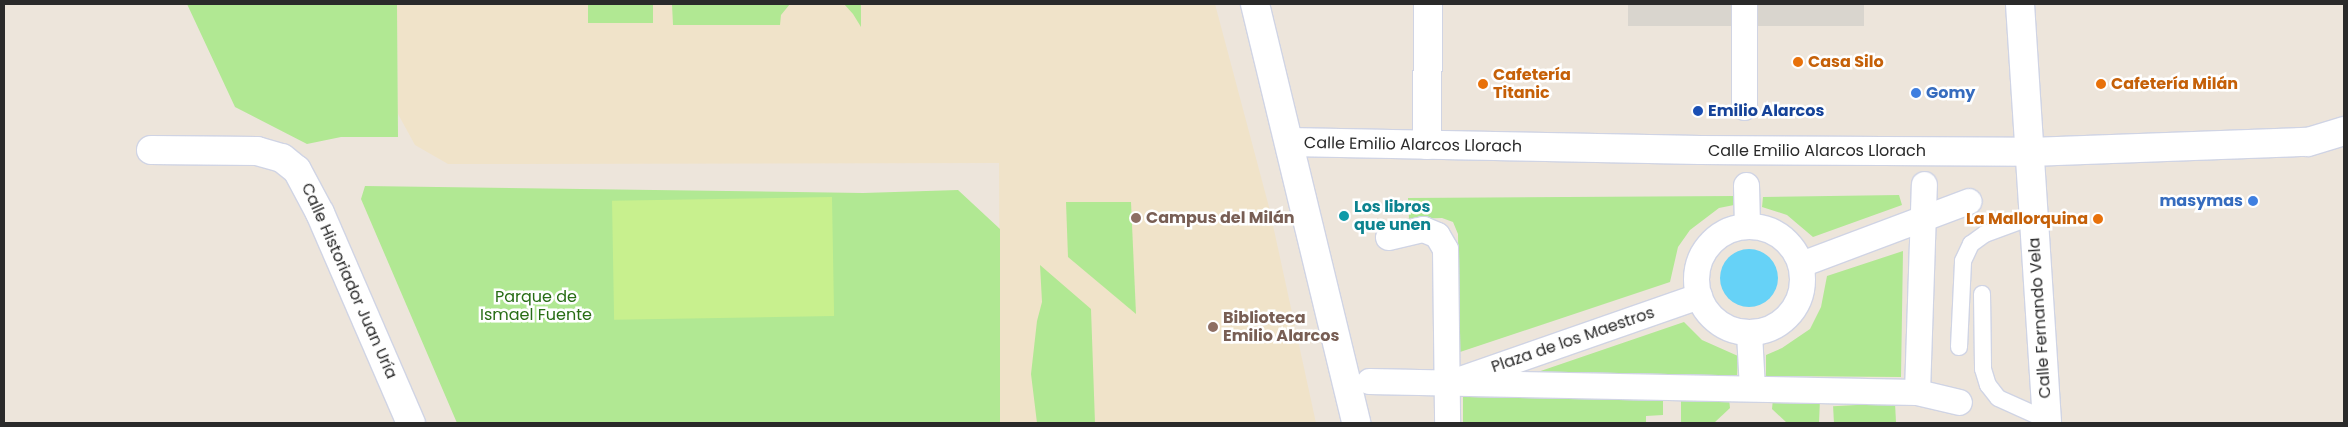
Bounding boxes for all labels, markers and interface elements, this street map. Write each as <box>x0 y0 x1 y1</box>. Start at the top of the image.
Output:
place label: Casa Silo <box>1808 52 1884 72</box>
marker: Casa Silo <box>1792 56 1804 68</box>
place label: Cafetería Titanic <box>1493 65 1571 103</box>
place label: Cafetería Milán <box>2111 74 2238 94</box>
marker: Cafetería Titanic <box>1477 78 1489 90</box>
marker: Cafetería Milán <box>2095 78 2107 90</box>
place label: Gomy <box>1926 83 1975 103</box>
marker: Gomy <box>1910 87 1922 99</box>
place label: Emilio Alarcos <box>1708 101 1824 121</box>
marker: Emilio Alarcos <box>1692 105 1704 117</box>
street label: Calle Emilio Alarcos Llorach <box>1304 133 1522 157</box>
street label: Calle Emilio Alarcos Llorach <box>1708 141 1926 161</box>
street label: Calle Historiador Juan Uría <box>297 180 401 382</box>
place label: masymas <box>2159 191 2243 211</box>
marker: masymas <box>2247 195 2259 207</box>
place label: Los libros que unen <box>1354 197 1431 235</box>
place label: Campus del Milán <box>1146 208 1295 228</box>
place label: La Mallorquina <box>1966 209 2088 229</box>
marker: Los libros que unen <box>1338 210 1350 222</box>
marker: Campus del Milán <box>1130 212 1142 224</box>
marker: La Mallorquina <box>2092 213 2104 225</box>
street label: Calle Fernando Vela <box>2025 237 2055 399</box>
park label: Parque de Ismael Fuente <box>480 287 592 325</box>
street label: Plaza de los Maestros <box>1489 303 1657 377</box>
place label: Biblioteca Emilio Alarcos <box>1223 308 1339 346</box>
marker: Biblioteca Emilio Alarcos <box>1207 321 1219 333</box>

